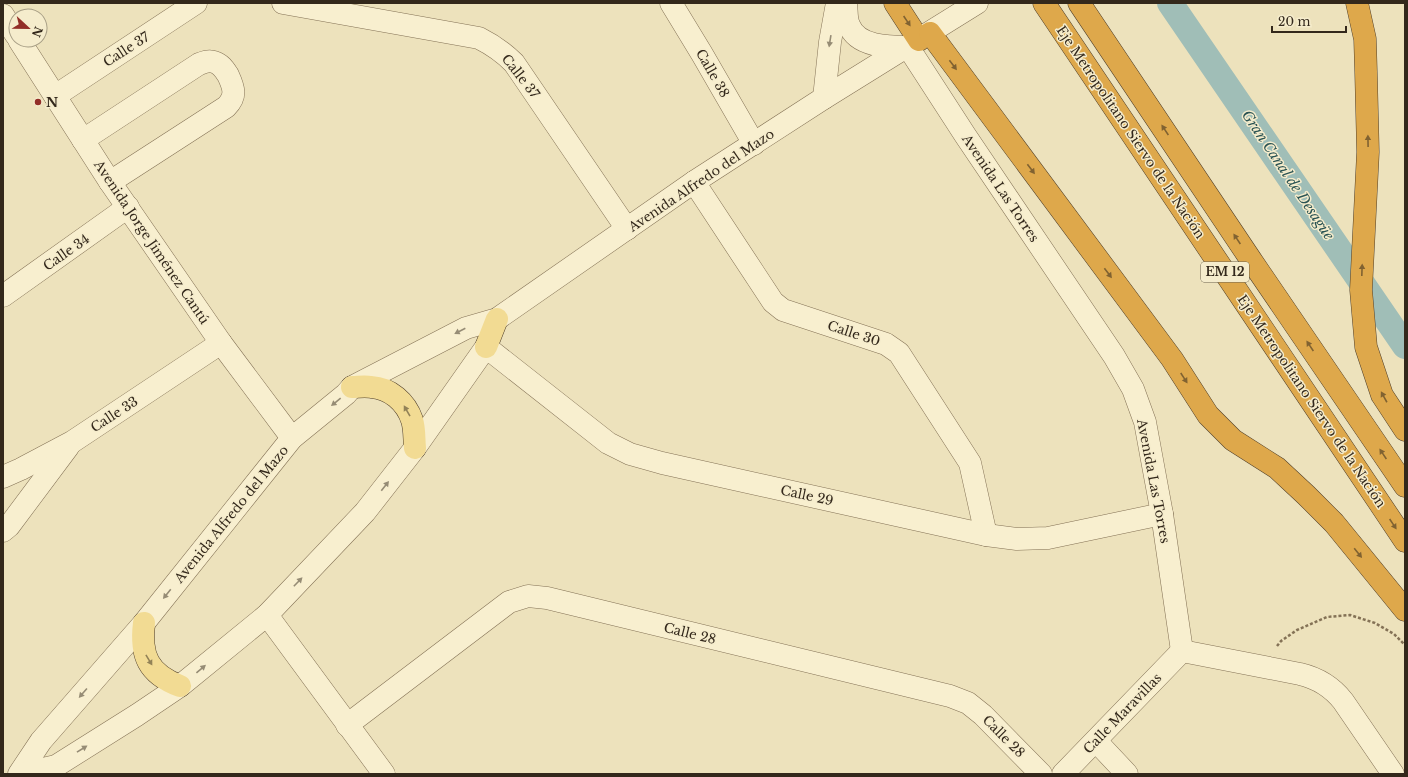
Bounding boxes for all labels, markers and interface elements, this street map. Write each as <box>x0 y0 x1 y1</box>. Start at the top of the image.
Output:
north arrow <box>8 8 48 48</box>
scale bar <box>1272 8 1346 34</box>
text: 20 m <box>1278 14 1310 29</box>
one-way arrow <box>903 16 911 26</box>
street label: Eje Metropolitano Siervo de la Nación <box>1053 23 1208 242</box>
text: N <box>29 24 46 40</box>
street label: Calle 37 <box>100 28 153 71</box>
one-way arrow <box>827 35 833 47</box>
street label: Calle 38 <box>692 46 733 101</box>
street label: Calle 37 <box>498 51 544 102</box>
one-way arrow <box>949 59 957 70</box>
place label: N <box>46 94 58 111</box>
marker: N <box>33 97 43 107</box>
water label: Gran Canal de Desagüe <box>1238 107 1339 244</box>
street label: Avenida Alfredo del Mazo <box>624 125 777 236</box>
one-way arrow <box>1161 125 1168 136</box>
street label: Avenida Las Torres <box>958 130 1043 245</box>
one-way arrow <box>1365 134 1371 147</box>
street label: Avenida Jorge Jiménez Cantú <box>90 156 213 328</box>
one-way arrow <box>1026 164 1034 174</box>
street label: Calle 34 <box>40 230 93 275</box>
one-way arrow <box>1233 233 1241 244</box>
road number: EM 12 <box>1201 262 1249 282</box>
one-way arrow <box>1359 263 1365 276</box>
one-way arrow <box>1104 268 1112 279</box>
street label: Eje Metropolitano Siervo de la Nación <box>1234 292 1389 511</box>
street label: Calle 30 <box>825 317 882 350</box>
one-way arrow <box>454 328 466 334</box>
one-way arrow <box>1306 341 1314 351</box>
one-way arrow <box>1181 373 1188 384</box>
one-way arrow <box>1381 391 1387 403</box>
street label: Calle 33 <box>87 393 141 436</box>
one-way arrow <box>331 398 342 407</box>
one-way arrow <box>403 405 410 417</box>
street label: Avenida Las Torres <box>1133 416 1174 545</box>
street label: Avenida Alfredo del Mazo <box>170 442 292 587</box>
one-way arrow <box>1379 448 1387 459</box>
one-way arrow <box>381 481 389 491</box>
street label: Calle 29 <box>779 482 835 509</box>
one-way arrow <box>1389 518 1397 529</box>
one-way arrow <box>1354 548 1363 558</box>
one-way arrow <box>293 577 303 587</box>
one-way arrow <box>163 588 172 599</box>
street label: Calle 28 <box>662 619 718 648</box>
one-way arrow <box>145 654 152 666</box>
one-way arrow <box>196 664 207 673</box>
street label: Calle Maravillas <box>1080 669 1165 757</box>
one-way arrow <box>79 687 88 698</box>
street label: Calle 28 <box>979 712 1029 761</box>
one-way arrow <box>76 746 88 753</box>

